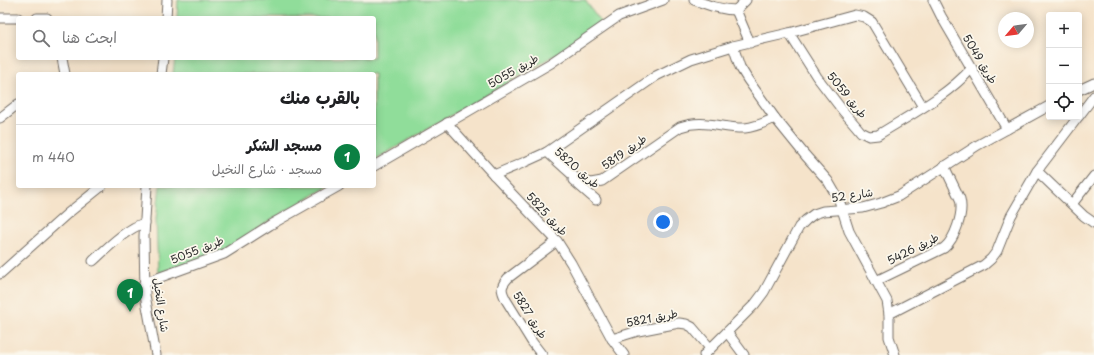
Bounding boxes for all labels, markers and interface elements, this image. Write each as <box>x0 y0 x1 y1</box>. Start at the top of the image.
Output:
north arrow <box>998 12 1034 48</box>
map controls <box>1046 12 1082 120</box>
button: + <box>1046 12 1082 48</box>
search box <box>16 16 376 60</box>
text: ابحث هنا <box>62 25 117 48</box>
icon: search <box>30 27 52 49</box>
street label: طريق 5049 <box>959 31 1002 87</box>
button: − <box>1046 48 1082 84</box>
street label: طريق 5055 <box>484 49 541 92</box>
street label: طريق 5059 <box>823 68 872 122</box>
text: بالقرب منك <box>280 84 360 110</box>
button: locate <box>1046 84 1082 120</box>
street label: طريق 5819 <box>598 130 650 173</box>
text: مسجد الشكر <box>246 133 322 156</box>
street label: طريق 5820 <box>551 143 604 192</box>
text: 440 m <box>32 147 75 166</box>
text: 1 <box>344 147 350 166</box>
text: مسجد · شارع النخيل <box>212 159 322 178</box>
street label: شارع 52 <box>830 183 874 207</box>
street label: طريق 5825 <box>523 188 572 239</box>
your location <box>653 212 673 232</box>
street label: طريق 5426 <box>884 228 942 269</box>
street label: طريق 5055 <box>168 231 226 268</box>
street label: شارع النخيل <box>148 277 174 333</box>
pin: 1 <box>117 279 143 312</box>
street label: طريق 5827 <box>509 288 552 342</box>
street label: طريق 5821 <box>625 304 679 331</box>

